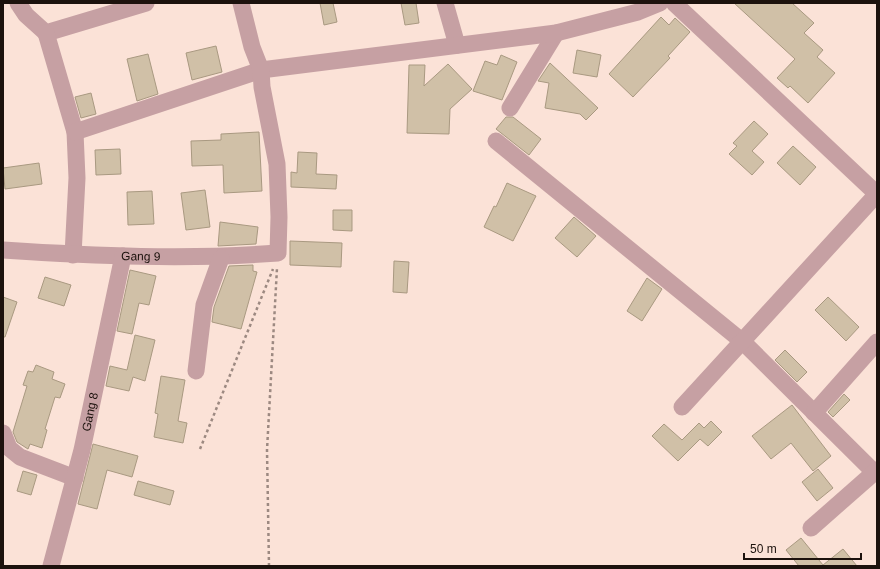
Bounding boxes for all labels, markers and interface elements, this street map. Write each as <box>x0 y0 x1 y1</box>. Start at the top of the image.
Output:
street label: Gang 9 <box>121 249 161 264</box>
street label: Gang 8 <box>79 391 101 433</box>
scale bar <box>744 535 861 561</box>
text: 50 m <box>750 542 777 556</box>

